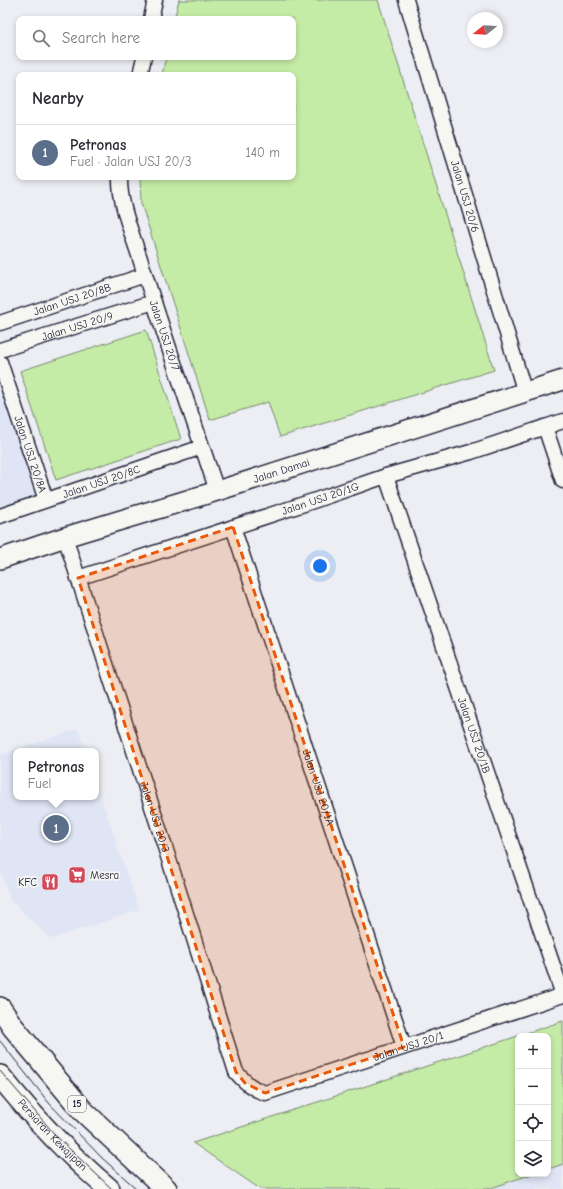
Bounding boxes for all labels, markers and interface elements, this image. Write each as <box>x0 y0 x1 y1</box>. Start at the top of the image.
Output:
north arrow <box>467 12 503 48</box>
search box <box>16 16 296 60</box>
icon: search <box>30 27 52 49</box>
text: Search here <box>62 29 140 47</box>
text: Nearby <box>32 89 83 108</box>
text: Petronas <box>70 136 126 154</box>
text: 1 <box>42 145 48 160</box>
text: 140 m <box>246 145 280 160</box>
text: Fuel · Jalan USJ 20/3 <box>70 154 192 169</box>
street label: Jalan USJ 20/6 <box>448 159 482 234</box>
street label: Jalan USJ 20/8B <box>32 280 113 318</box>
street label: Jalan USJ 20/7 <box>147 298 183 372</box>
street label: Jalan USJ 20/9 <box>40 309 115 343</box>
street label: Jalan USJ 20/8A <box>12 414 50 495</box>
street label: Jalan Damai <box>251 455 311 485</box>
street label: Jalan USJ 20/8C <box>61 462 142 501</box>
street label: Jalan USJ 20/1G <box>280 479 361 517</box>
your location <box>310 556 330 576</box>
street label: Jalan USJ 20/1B <box>455 696 493 775</box>
popup <box>13 748 99 800</box>
street label: Jalan USJ 20/1A <box>300 748 337 827</box>
text: Petronas <box>28 758 84 776</box>
text: Fuel <box>28 776 51 791</box>
street label: Jalan USJ 20/3 <box>138 780 173 854</box>
pin: 1 <box>43 813 69 843</box>
supermarket icon: Mesra <box>67 865 87 885</box>
place label: Mesra <box>90 869 119 882</box>
restaurant icon: KFC <box>40 872 60 892</box>
place label: KFC <box>18 876 37 889</box>
street label: Jalan USJ 20/1 <box>372 1028 445 1063</box>
map controls <box>515 1033 551 1177</box>
button: + <box>515 1033 551 1069</box>
button: − <box>515 1069 551 1105</box>
street label: Persiaran Kewajipan <box>15 1096 90 1173</box>
road number: 15 <box>68 1096 86 1112</box>
button: locate <box>515 1105 551 1141</box>
button: layers <box>515 1141 551 1177</box>

